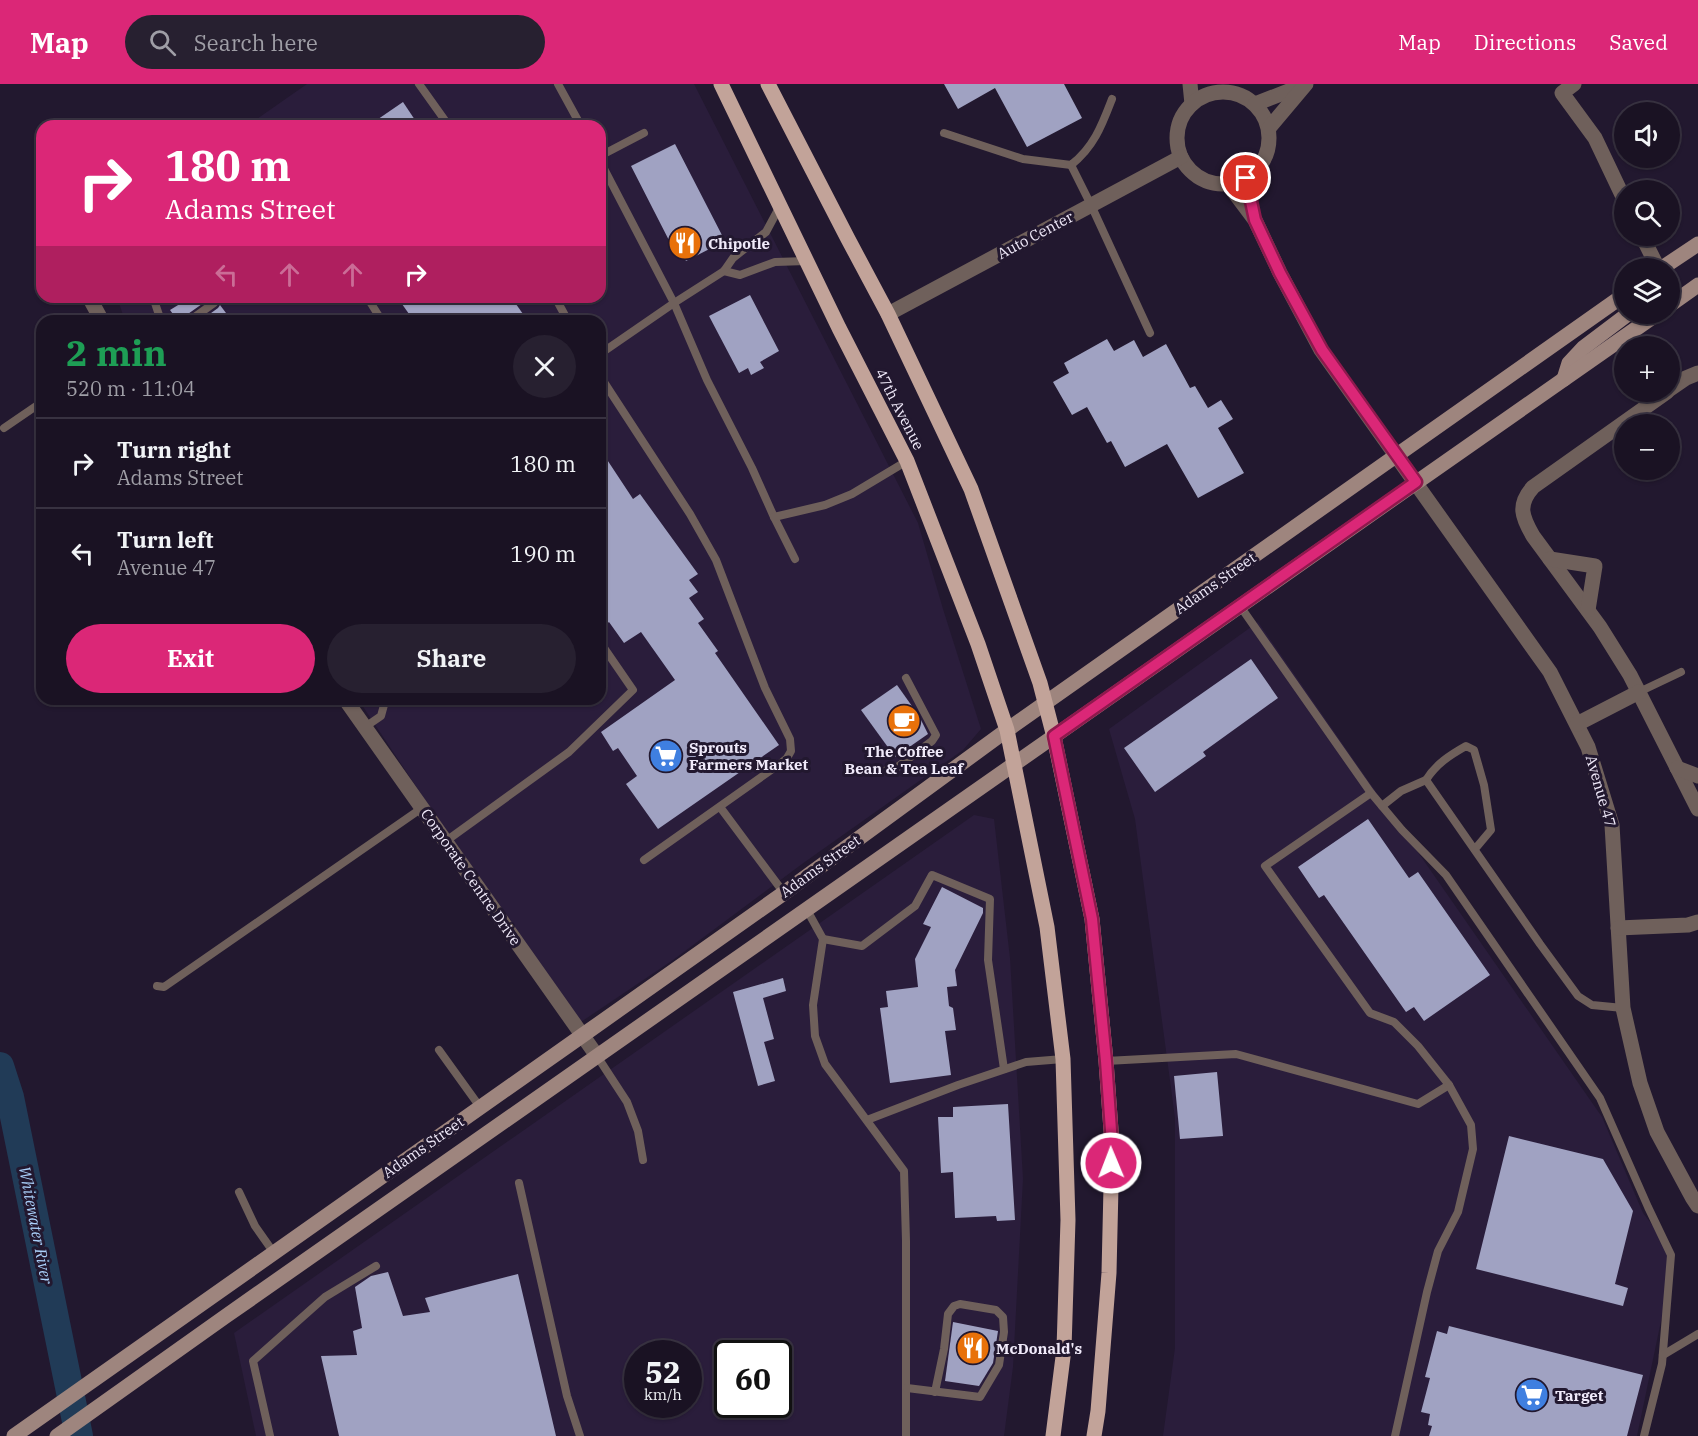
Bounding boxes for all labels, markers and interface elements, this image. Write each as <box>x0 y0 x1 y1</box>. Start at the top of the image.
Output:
search box <box>125 15 545 69</box>
text: Map <box>30 24 89 61</box>
icon: search <box>146 26 179 59</box>
text: Search here <box>194 28 318 57</box>
text: Map <box>1398 28 1441 56</box>
text: Directions <box>1474 28 1576 56</box>
text: Saved <box>1609 28 1668 56</box>
map controls <box>1614 102 1680 480</box>
button: sound <box>1614 102 1680 168</box>
text: 180 m <box>165 138 291 193</box>
icon: right <box>66 144 144 222</box>
pin <box>1220 152 1271 203</box>
icon: arrive <box>1229 161 1262 194</box>
button: search <box>1614 180 1680 246</box>
text: Adams Street <box>165 191 336 226</box>
street label: Auto Center <box>994 207 1077 263</box>
restaurant icon: Chipotle <box>667 225 703 261</box>
place label: Chipotle <box>708 234 770 253</box>
icon: left <box>210 258 243 291</box>
icon: ahead <box>273 258 306 291</box>
icon: ahead <box>336 258 369 291</box>
icon: right <box>399 258 432 291</box>
button: layers <box>1614 258 1680 324</box>
text: 2 min <box>66 329 167 376</box>
button: close <box>513 335 576 398</box>
button: + <box>1614 336 1680 402</box>
street label: 47th Avenue <box>871 365 929 453</box>
text: 520 m · 11:04 <box>66 375 195 402</box>
button: − <box>1614 414 1680 480</box>
text: Turn right <box>117 435 231 464</box>
icon: right <box>66 447 99 480</box>
text: 180 m <box>510 449 576 478</box>
text: Adams Street <box>117 464 243 491</box>
text: Turn left <box>117 525 213 554</box>
icon: left <box>66 537 99 570</box>
text: 190 m <box>510 539 576 568</box>
street label: Adams Street <box>1171 548 1259 618</box>
text: Avenue 47 <box>117 554 216 581</box>
button: Exit <box>66 624 315 693</box>
button: Share <box>327 624 576 693</box>
cafe icon: The Coffee Bean & Tea Leaf <box>886 703 922 739</box>
supermarket icon: Sprouts Farmers Market <box>648 738 684 774</box>
place label: Sprouts Farmers Market <box>689 738 808 774</box>
place label: The Coffee Bean & Tea Leaf <box>845 742 965 778</box>
street label: Avenue 47 <box>1582 753 1620 829</box>
street label: Corporate Centre Drive <box>417 805 525 949</box>
street label: Adams Street <box>776 830 864 902</box>
street label: Adams Street <box>379 1112 467 1182</box>
position arrow <box>1079 1131 1143 1195</box>
water label: Whitewater River <box>15 1164 57 1287</box>
restaurant icon: McDonald's <box>955 1330 991 1366</box>
place label: McDonald's <box>996 1339 1082 1358</box>
speed limit sign: 60 <box>714 1340 792 1418</box>
text: 52 <box>645 1352 681 1391</box>
supermarket icon: Target <box>1514 1377 1550 1413</box>
text: km/h <box>644 1385 682 1404</box>
place label: Target <box>1555 1386 1604 1405</box>

